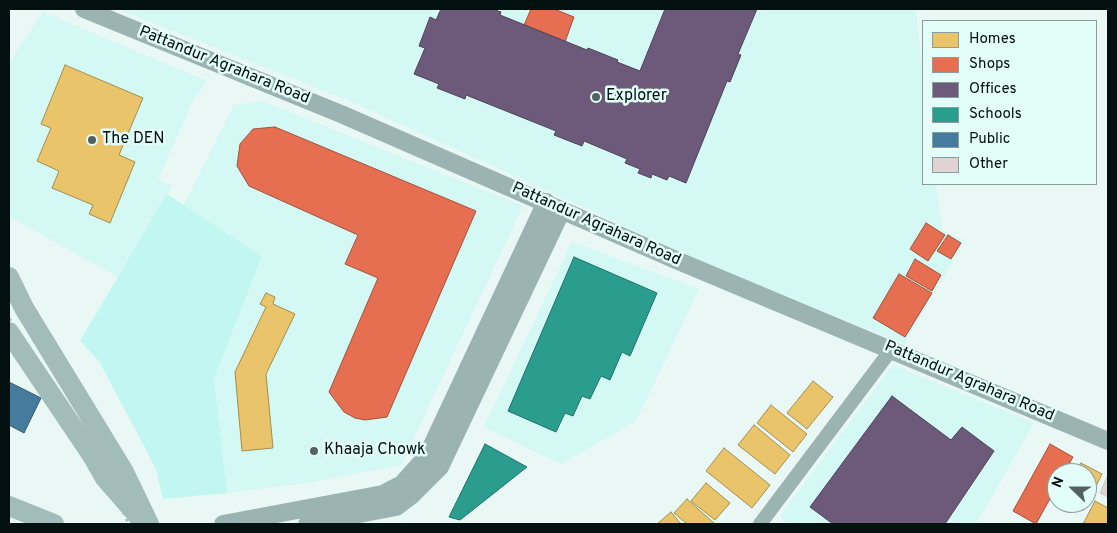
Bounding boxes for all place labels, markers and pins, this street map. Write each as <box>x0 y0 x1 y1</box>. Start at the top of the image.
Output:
place label: Explorer <box>606 87 667 107</box>
marker: Explorer <box>590 91 602 103</box>
place label: The DEN <box>102 130 165 150</box>
marker: The DEN <box>86 134 98 146</box>
place label: Khaaja Chowk <box>324 441 426 461</box>
marker: Khaaja Chowk <box>308 445 320 457</box>

